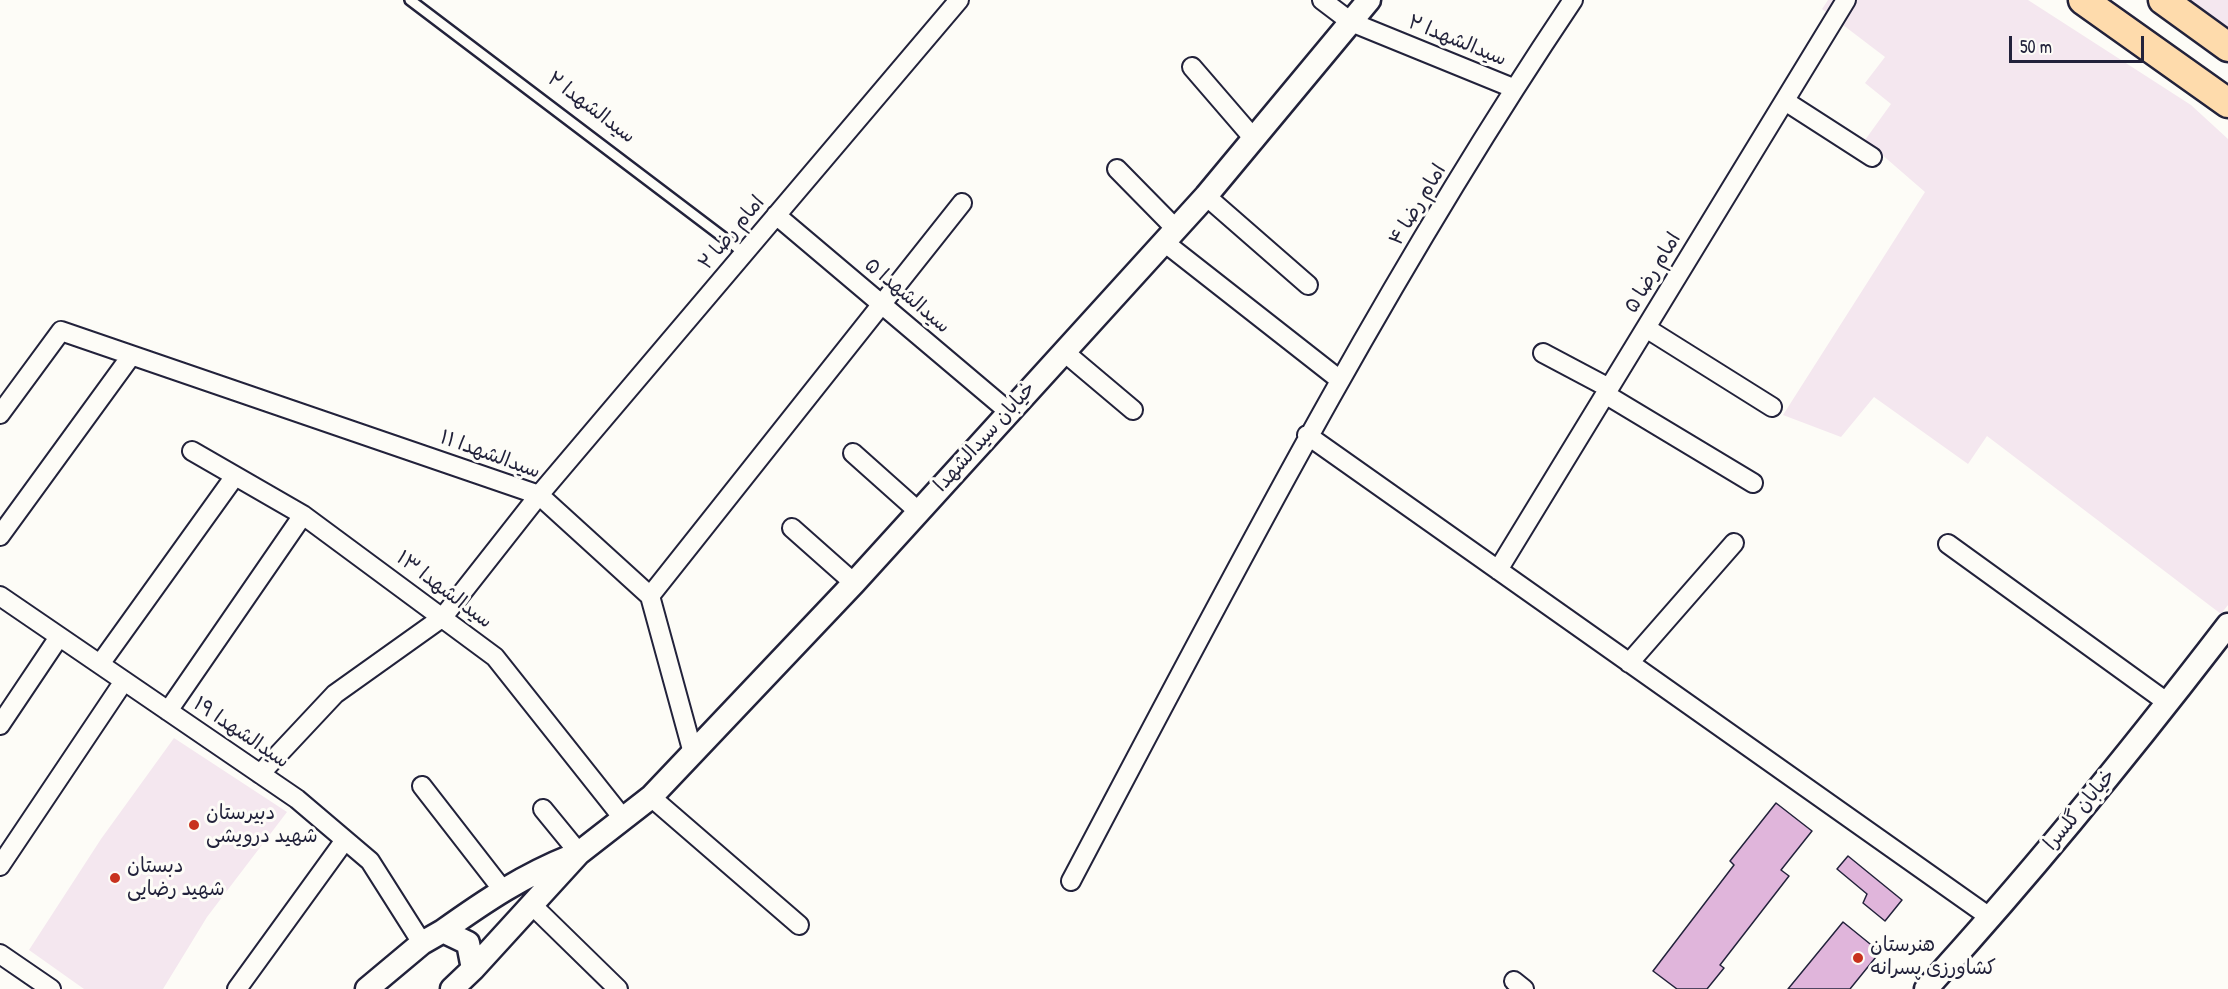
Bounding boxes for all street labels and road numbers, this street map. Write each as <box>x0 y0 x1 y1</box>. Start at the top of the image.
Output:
street label: سیدالشهدا ۲ <box>1404 10 1510 72</box>
street label: سیدالشهدا ۲ <box>542 67 640 149</box>
street label: امام رضا ۴ <box>1384 160 1452 250</box>
street label: امام رضا ۲ <box>694 191 770 275</box>
street label: امام رضا ۵ <box>1620 228 1686 318</box>
street label: سیدالشهدا ۵ <box>859 253 955 339</box>
street label: خیابان سیدالشهدا <box>929 377 1041 497</box>
street label: سیدالشهدا ۱۱ <box>437 426 543 484</box>
street label: سیدالشهدا ۱۳ <box>391 546 497 634</box>
street label: سیدالشهدا ۱۹ <box>189 692 293 774</box>
street label: خیابان گلسرا <box>2039 765 2121 855</box>

